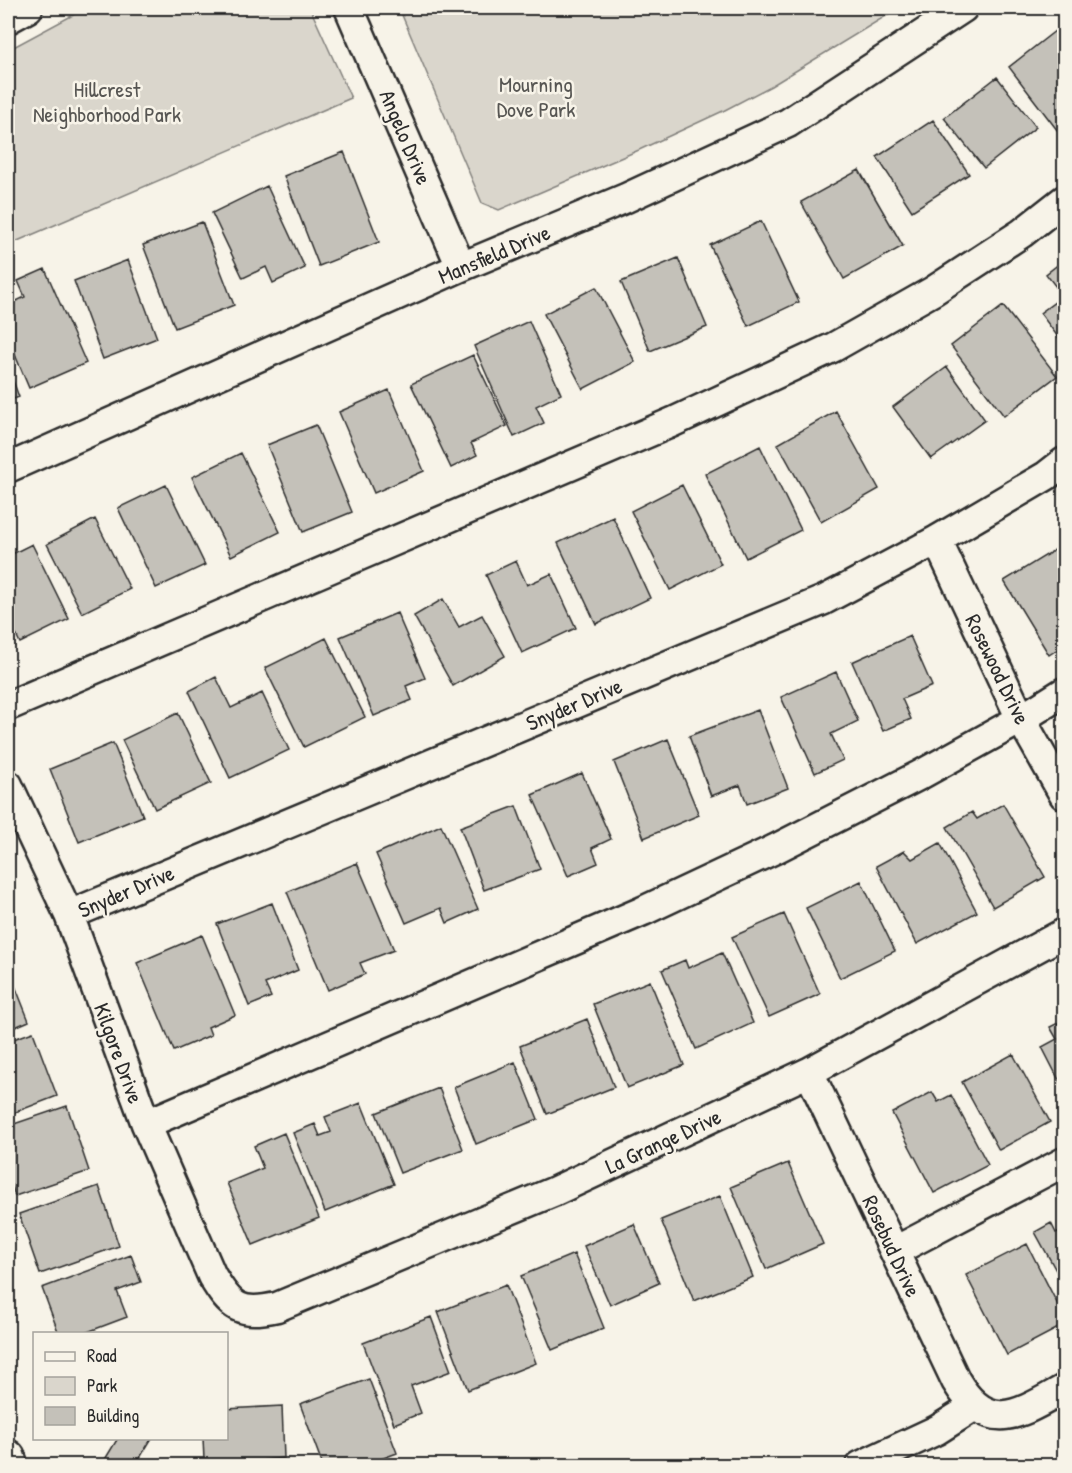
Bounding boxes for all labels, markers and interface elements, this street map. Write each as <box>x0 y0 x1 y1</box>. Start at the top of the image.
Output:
park label: Mourning Dove Park <box>497 69 575 124</box>
park label: Hillcrest Neighborhood Park <box>33 74 181 129</box>
street label: Angelo Drive <box>373 85 440 189</box>
street label: Mansfield Drive <box>434 217 555 291</box>
street label: Rosewood Drive <box>958 609 1038 729</box>
street label: Snyder Drive <box>521 670 627 738</box>
street label: Snyder Drive <box>73 857 179 925</box>
street label: Kilgore Drive <box>87 999 151 1108</box>
street label: La Grange Drive <box>600 1101 726 1181</box>
street label: Rosebud Drive <box>855 1190 929 1302</box>
legend <box>33 1332 228 1440</box>
text: Road <box>87 1343 117 1368</box>
text: Park <box>87 1373 118 1398</box>
text: Building <box>87 1403 139 1428</box>

